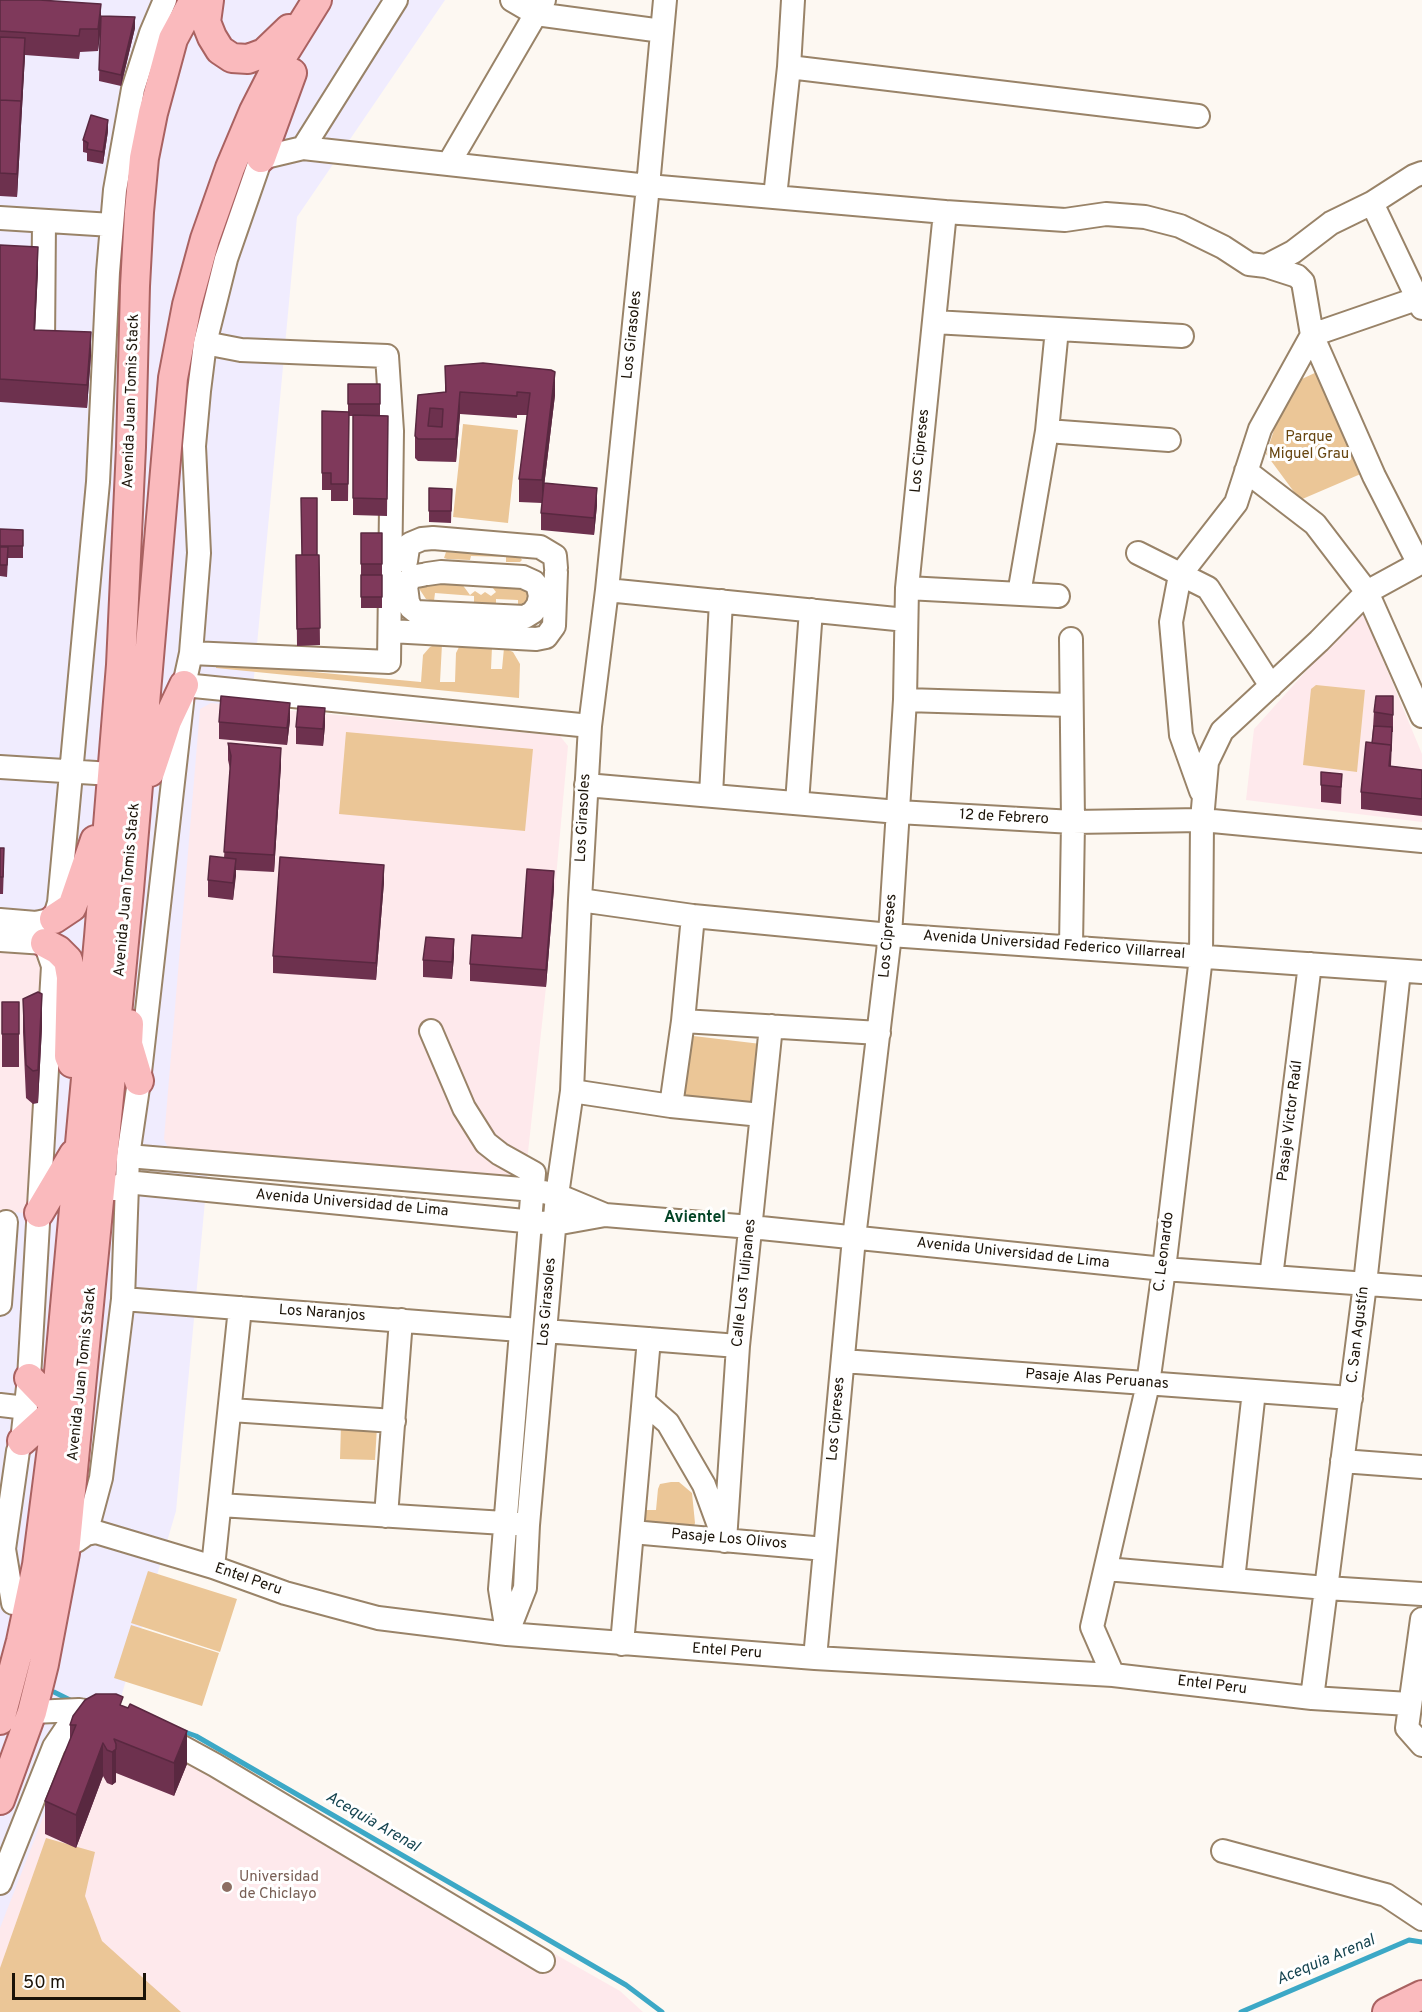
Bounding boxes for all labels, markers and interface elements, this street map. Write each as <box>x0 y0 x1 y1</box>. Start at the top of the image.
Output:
street label: Los Girasoles <box>619 290 647 380</box>
street label: Avenida Juan Tomis Stack <box>120 313 144 489</box>
street label: Los Cipreses <box>908 408 934 494</box>
park label: Parque Miguel Grau <box>1269 429 1349 464</box>
street label: Los Girasoles <box>573 773 595 863</box>
street label: Avenida Juan Tomis Stack <box>111 802 145 978</box>
street label: 12 de Febrero <box>959 807 1049 829</box>
street label: Los Cipreses <box>876 893 902 979</box>
street label: Avenida Universidad Federico Villarreal <box>922 928 1186 964</box>
street label: Pasaje Victor Raúl <box>1275 1059 1307 1183</box>
street label: Avenida Universidad de Lima <box>255 1187 449 1221</box>
district label: Avientel <box>664 1209 726 1229</box>
street label: C. Leonardo <box>1151 1211 1179 1293</box>
street label: Calle Los Tulipanes <box>729 1218 761 1348</box>
street label: Avenida Universidad de Lima <box>916 1235 1110 1273</box>
street label: Los Girasoles <box>535 1257 561 1347</box>
street label: Avenida Juan Tomis Stack <box>65 1286 101 1462</box>
street label: C. San Agustín <box>1344 1286 1374 1384</box>
street label: Los Naranjos <box>278 1302 366 1326</box>
street label: Pasaje Alas Peruanas <box>1025 1366 1169 1394</box>
street label: Los Cipreses <box>824 1376 850 1462</box>
street label: Pasaje Los Olivos <box>670 1526 788 1554</box>
street label: Entel Peru <box>212 1560 284 1600</box>
street label: Entel Peru <box>691 1641 763 1663</box>
street label: Entel Peru <box>1176 1673 1248 1699</box>
water label: Acequia Arenal <box>322 1788 422 1858</box>
place label: Universidad de Chiclayo <box>239 1869 319 1904</box>
marker: Universidad de Chiclayo <box>220 1880 234 1894</box>
water label: Acequia Arenal <box>1274 1932 1378 1990</box>
scale bar <box>15 1961 148 1999</box>
text: 50 m <box>23 1972 65 1995</box>

